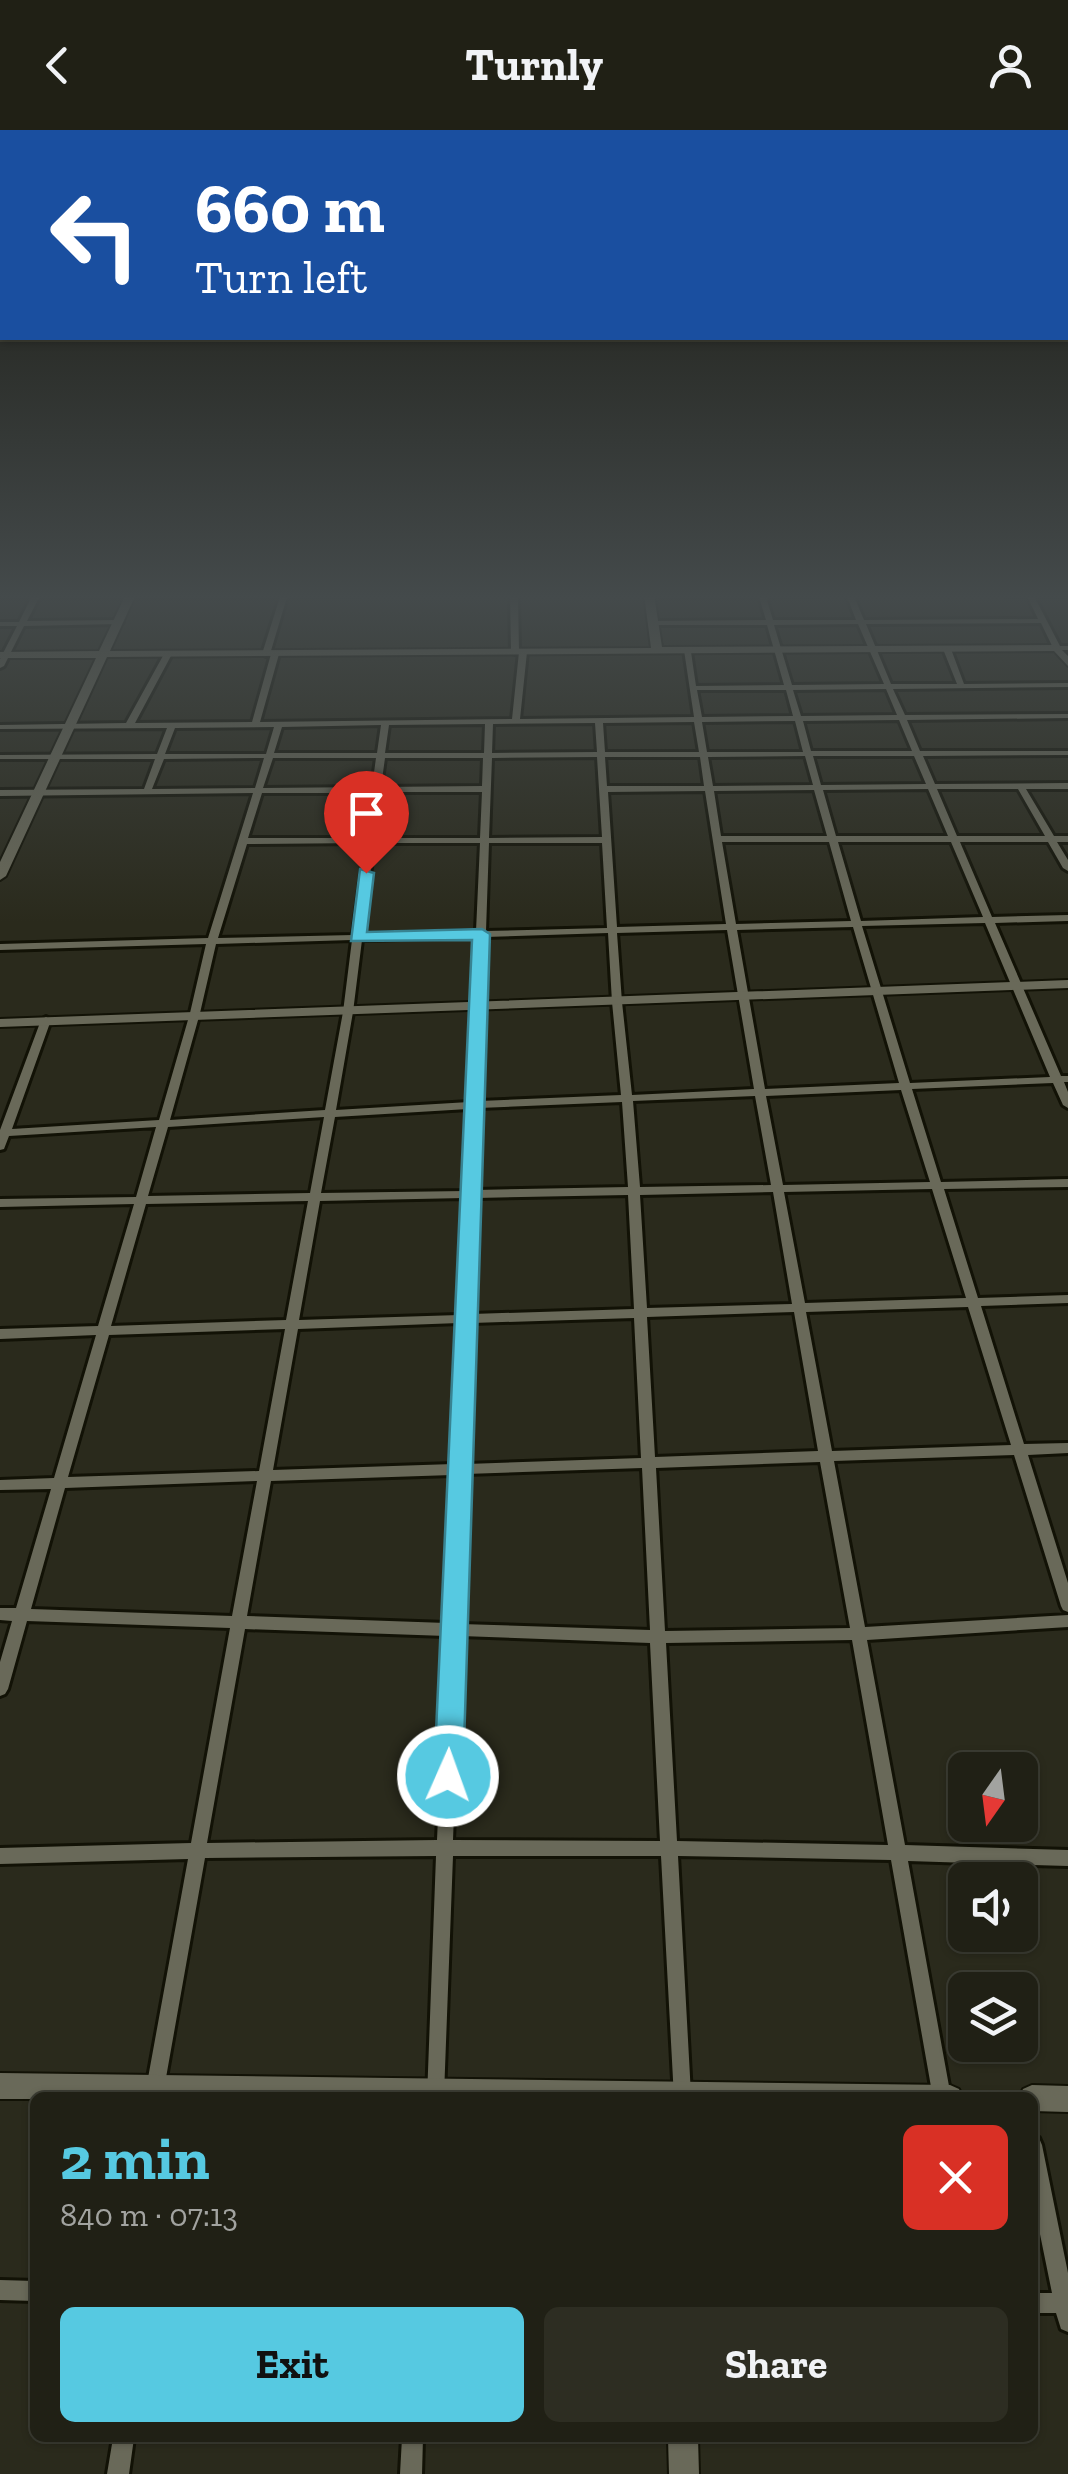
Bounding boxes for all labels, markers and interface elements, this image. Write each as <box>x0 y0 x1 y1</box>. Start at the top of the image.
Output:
icon: back <box>30 38 85 93</box>
text: Turnly <box>465 38 603 92</box>
icon: person <box>983 38 1038 93</box>
text: 660 m <box>195 166 385 250</box>
icon: left <box>30 170 160 300</box>
text: Turn left <box>195 251 367 305</box>
pin <box>324 771 409 874</box>
icon: arrive <box>339 786 394 841</box>
position arrow <box>396 1724 500 1828</box>
north arrow <box>948 1752 1038 1842</box>
map controls <box>948 1752 1038 2062</box>
button: sound <box>948 1862 1038 1952</box>
button: layers <box>948 1972 1038 2062</box>
text: 2 min <box>60 2122 210 2194</box>
button: close <box>903 2125 1008 2230</box>
text: 840 m · 07:13 <box>60 2196 238 2234</box>
button: Exit <box>60 2307 524 2422</box>
button: Share <box>544 2307 1008 2422</box>

